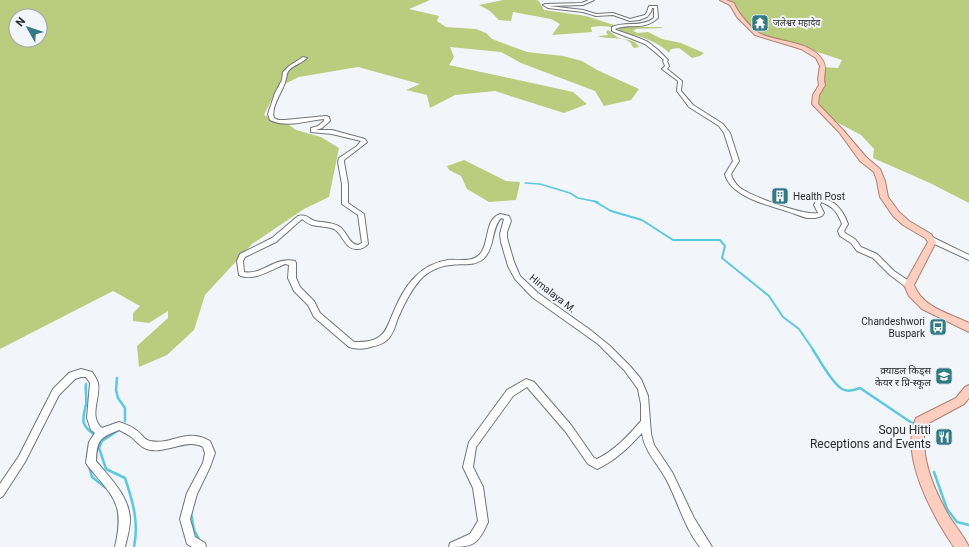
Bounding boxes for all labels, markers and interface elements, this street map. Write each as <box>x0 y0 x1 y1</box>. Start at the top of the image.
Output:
north arrow <box>8 8 48 48</box>
temple icon: जलेश्वर महादेव <box>750 13 770 33</box>
text: N <box>13 15 28 29</box>
place label: जलेश्वर महादेव <box>773 17 821 28</box>
building icon: Health Post <box>770 186 790 206</box>
place label: Health Post <box>793 191 845 202</box>
street label: Himalaya M. <box>527 272 578 315</box>
place label: Chandeshwori Buspark <box>861 316 926 339</box>
bus stop icon: Chandeshwori Buspark <box>928 317 948 337</box>
place label: क्र्याडल किड्स केयर र प्रि-स्कूल <box>875 365 931 389</box>
school or university icon: क्र्याडल किड्स केयर र प्रि-स्कूल <box>934 366 954 386</box>
place label: Sopu Hitti Receptions and Events <box>810 423 931 451</box>
restaurant icon: Sopu Hitti Receptions and Events <box>934 427 954 447</box>

